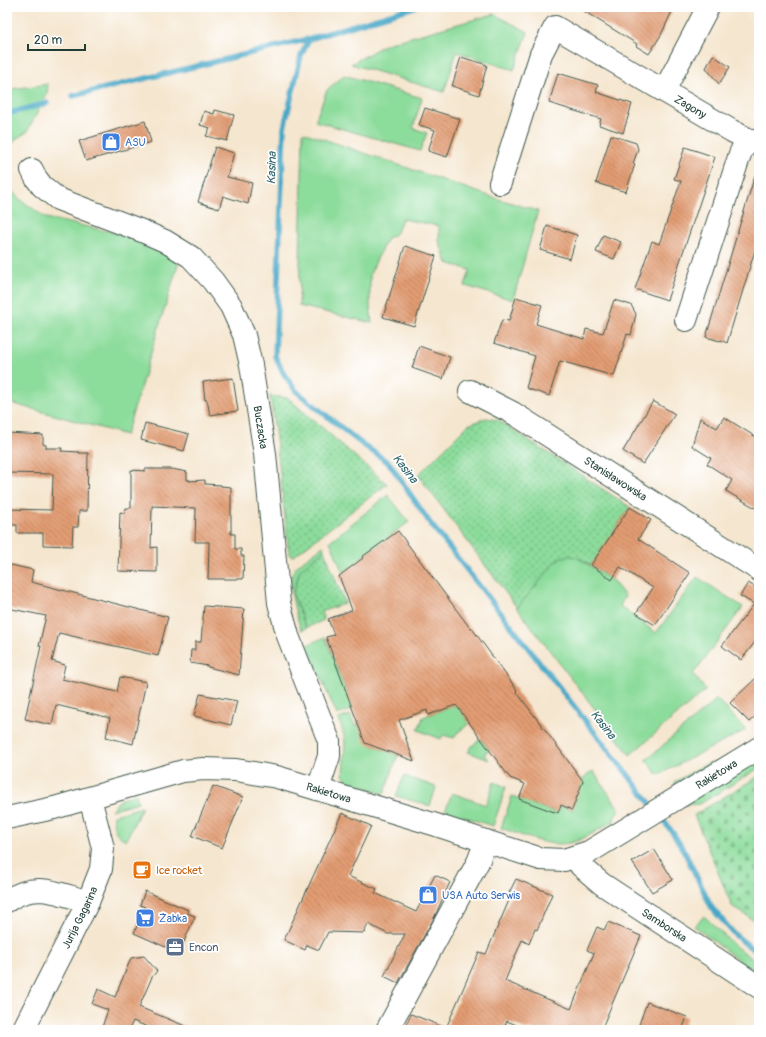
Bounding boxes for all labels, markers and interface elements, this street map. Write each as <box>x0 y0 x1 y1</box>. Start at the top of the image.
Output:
scale bar <box>28 26 85 52</box>
text: 20 m <box>34 33 63 48</box>
street label: Zagony <box>672 92 709 121</box>
shop icon: ASU <box>100 131 122 153</box>
place label: ASU <box>125 136 146 149</box>
water label: Kasina <box>264 150 280 185</box>
street label: Buczacka <box>251 405 271 450</box>
water label: Kasina <box>389 452 422 488</box>
street label: Stanisławowska <box>582 454 649 503</box>
water label: Kasina <box>587 708 620 744</box>
street label: Rakietowa <box>693 756 740 792</box>
street label: Rakietowa <box>305 780 353 805</box>
cafe icon: Ice rocket <box>131 859 153 881</box>
place label: Ice rocket <box>156 864 203 877</box>
shop icon: USA Auto Serwis <box>417 884 439 906</box>
street label: Jurija Gagarina <box>59 885 100 951</box>
place label: USA Auto Serwis <box>442 889 520 902</box>
street label: Samborska <box>639 905 689 944</box>
supermarket icon: Żabka <box>134 907 156 929</box>
place label: Żabka <box>159 912 187 925</box>
office icon: Encon <box>164 936 186 958</box>
place label: Encon <box>189 941 219 954</box>

